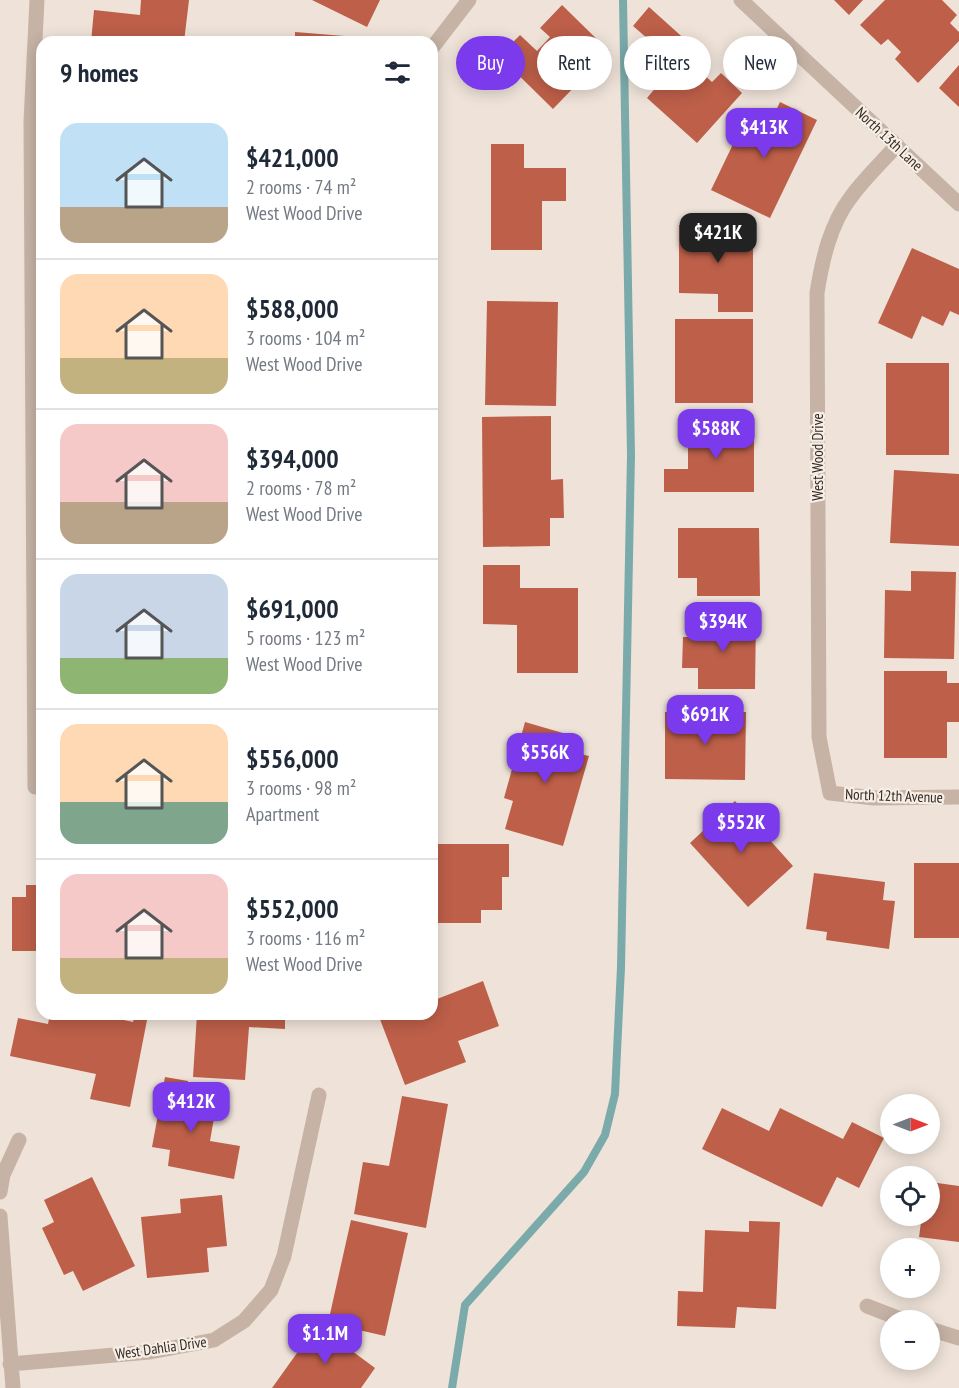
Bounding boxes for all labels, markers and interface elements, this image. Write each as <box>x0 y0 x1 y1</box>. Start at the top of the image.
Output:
chip: Buy <box>456 36 525 90</box>
chip: Rent <box>537 36 612 90</box>
chip: Filters <box>624 36 711 90</box>
chip: New <box>723 36 797 90</box>
text: 9 homes <box>60 56 138 89</box>
icon: filters <box>381 56 414 89</box>
street label: North 13th Lane <box>852 103 927 175</box>
pin: $413K <box>722 108 806 159</box>
text: $413K <box>740 114 788 140</box>
text: $421,000 <box>246 141 339 174</box>
icon: home <box>108 147 180 219</box>
text: 2 rooms · 74 m² <box>246 174 356 200</box>
text: West Wood Drive <box>246 200 362 226</box>
pin: $421K <box>676 213 760 264</box>
text: $421K <box>694 219 742 245</box>
text: $588,000 <box>246 292 339 325</box>
icon: home <box>108 298 180 370</box>
text: 3 rooms · 104 m² <box>246 325 365 351</box>
text: West Wood Drive <box>246 351 362 377</box>
pin: $588K <box>674 409 758 460</box>
street label: West Wood Drive <box>808 413 827 501</box>
text: $588K <box>692 415 740 441</box>
text: $394,000 <box>246 442 339 475</box>
icon: home <box>108 448 180 520</box>
text: 2 rooms · 78 m² <box>246 475 356 501</box>
text: West Wood Drive <box>246 501 362 527</box>
text: $691,000 <box>246 592 339 625</box>
icon: home <box>108 598 180 670</box>
pin: $394K <box>681 602 765 653</box>
text: $394K <box>699 608 747 634</box>
text: 5 rooms · 123 m² <box>246 625 365 651</box>
text: West Wood Drive <box>246 651 362 677</box>
pin: $691K <box>663 695 747 746</box>
text: $691K <box>681 701 729 727</box>
pin: $556K <box>503 733 587 784</box>
text: $556K <box>521 739 569 765</box>
text: $556,000 <box>246 742 339 775</box>
icon: home <box>108 748 180 820</box>
text: 3 rooms · 98 m² <box>246 775 356 801</box>
street label: North 12th Avenue <box>845 784 943 807</box>
text: Apartment <box>246 801 319 827</box>
pin: $552K <box>699 803 783 854</box>
text: $552K <box>717 809 765 835</box>
text: $552,000 <box>246 892 339 925</box>
icon: home <box>108 898 180 970</box>
text: 3 rooms · 116 m² <box>246 925 365 951</box>
text: West Wood Drive <box>246 951 362 977</box>
pin: $412K <box>149 1082 233 1133</box>
text: $412K <box>167 1088 215 1114</box>
north arrow <box>880 1094 940 1154</box>
map controls <box>880 1094 940 1370</box>
button: locate <box>880 1166 940 1226</box>
button: + <box>880 1238 940 1298</box>
button: − <box>880 1310 940 1370</box>
pin: $1.1M <box>283 1314 367 1365</box>
text: $1.1M <box>302 1320 348 1346</box>
street label: West Dahlia Drive <box>114 1332 208 1363</box>

